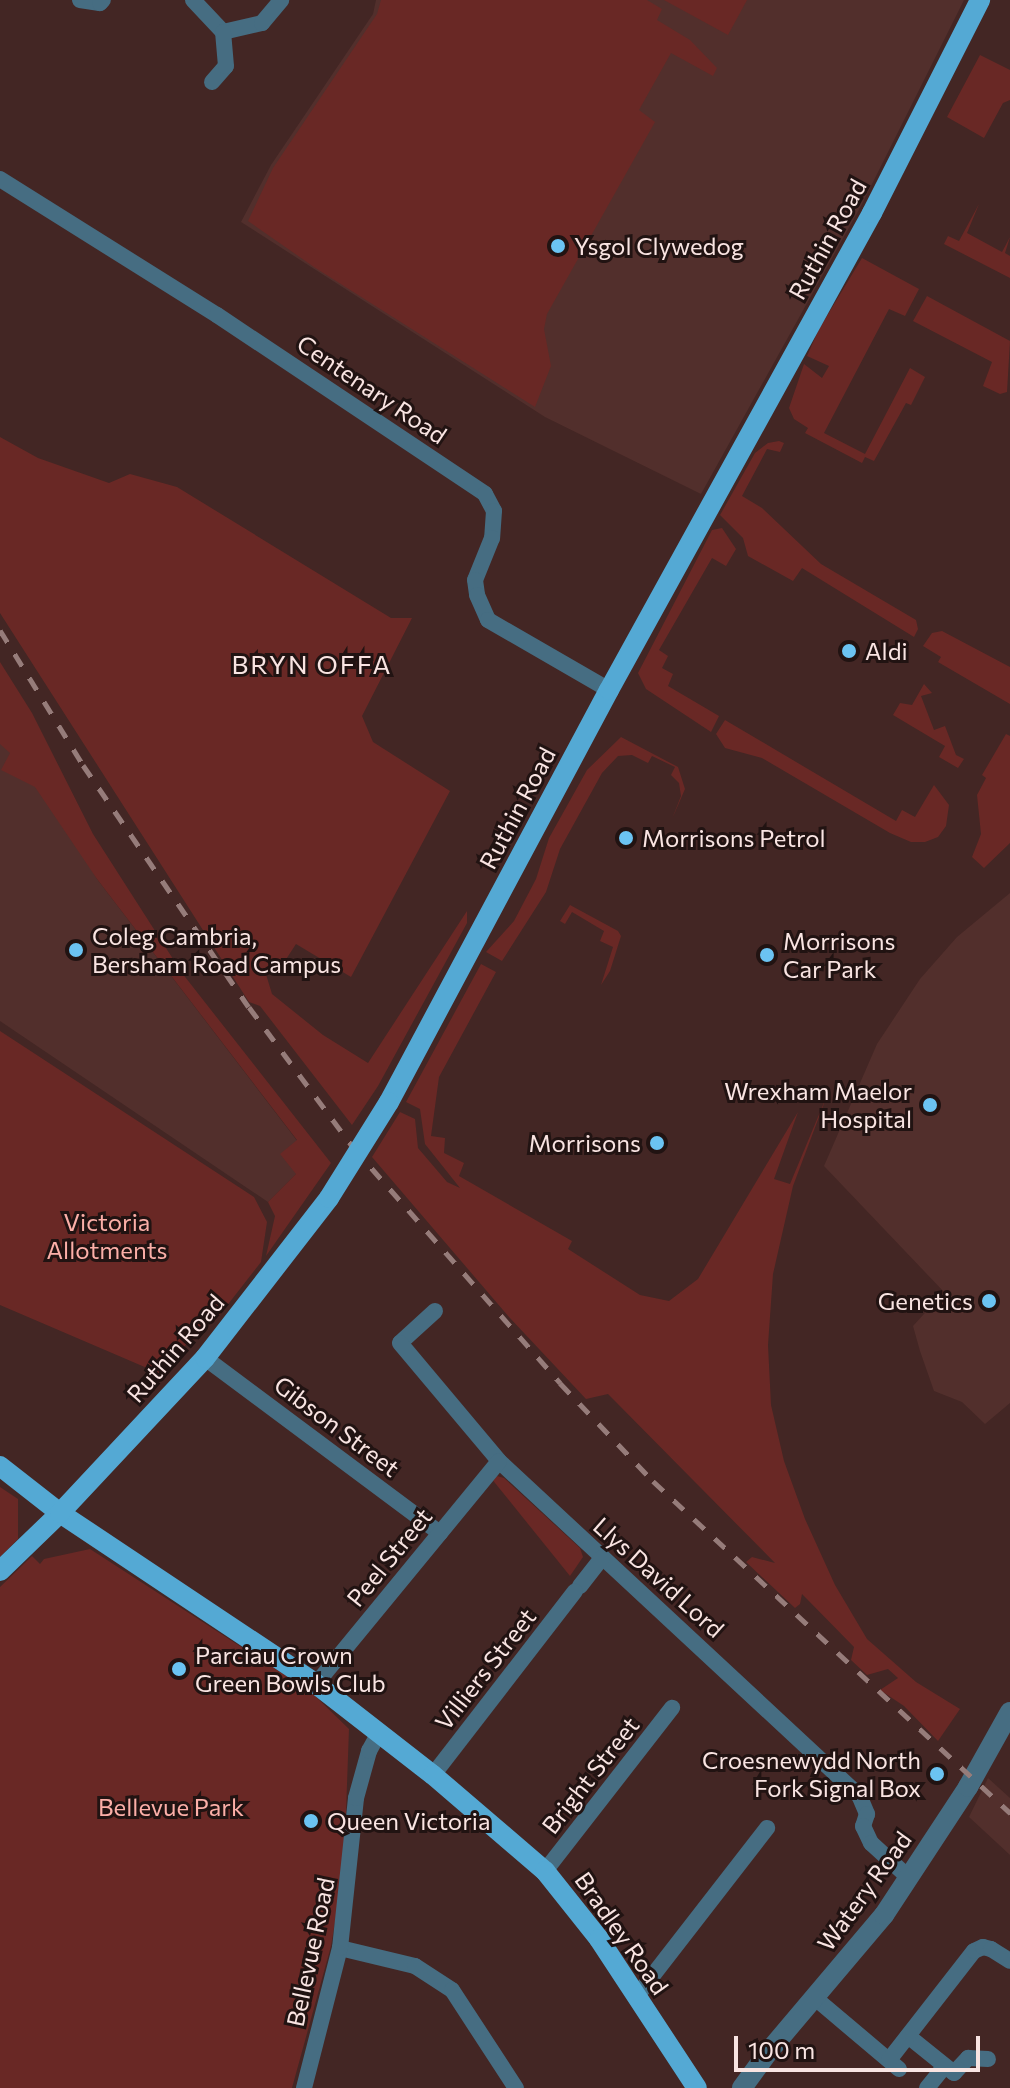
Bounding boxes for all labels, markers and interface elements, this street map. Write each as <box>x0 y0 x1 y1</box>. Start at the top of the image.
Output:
street label: Ruthin Road <box>782 174 872 304</box>
place label: Ysgol Clywedog <box>574 232 744 260</box>
marker: Ysgol Clywedog <box>549 237 567 255</box>
street label: Centenary Road <box>292 328 452 450</box>
place label: Aldi <box>865 637 908 665</box>
marker: Aldi <box>840 642 858 660</box>
district label: BRYN OFFA <box>231 648 393 680</box>
street label: Ruthin Road <box>473 742 561 874</box>
place label: Morrisons Petrol <box>642 824 826 852</box>
marker: Morrisons Petrol <box>617 829 635 847</box>
place label: Coleg Cambria, Bersham Road Campus <box>92 922 341 978</box>
place label: Morrisons Car Park <box>783 927 896 983</box>
marker: Coleg Cambria, Bersham Road Campus <box>67 941 85 959</box>
marker: Morrisons Car Park <box>758 946 776 964</box>
place label: Wrexham Maelor Hospital <box>724 1077 912 1133</box>
marker: Wrexham Maelor Hospital <box>919 1094 941 1116</box>
place label: Morrisons <box>528 1129 641 1157</box>
marker: Morrisons <box>648 1134 666 1152</box>
park label: Victoria Allotments <box>47 1208 167 1264</box>
place label: Genetics <box>878 1287 973 1315</box>
street label: Ruthin Road <box>120 1288 230 1408</box>
marker: Genetics <box>980 1292 998 1310</box>
street label: Gibson Street <box>269 1370 405 1482</box>
street label: Peel Street <box>341 1502 437 1612</box>
street label: Llys David Lord <box>588 1511 730 1643</box>
street label: Villiers Street <box>429 1603 541 1735</box>
place label: Parciau Crown Green Bowls Club <box>195 1641 386 1697</box>
marker: Parciau Crown Green Bowls Club <box>170 1660 188 1678</box>
street label: Bright Street <box>535 1711 645 1839</box>
place label: Croesnewydd North Fork Signal Box <box>702 1746 921 1802</box>
marker: Croesnewydd North Fork Signal Box <box>928 1765 946 1783</box>
park label: Bellevue Park <box>98 1793 244 1821</box>
place label: Queen Victoria <box>327 1807 491 1835</box>
marker: Queen Victoria <box>302 1812 320 1830</box>
street label: Watery Road <box>811 1826 917 1956</box>
street label: Bradley Road <box>569 1866 675 2000</box>
street label: Bellevue Road <box>280 1875 340 2029</box>
scale bar <box>738 2020 984 2070</box>
text: 100 m <box>748 2035 815 2064</box>

